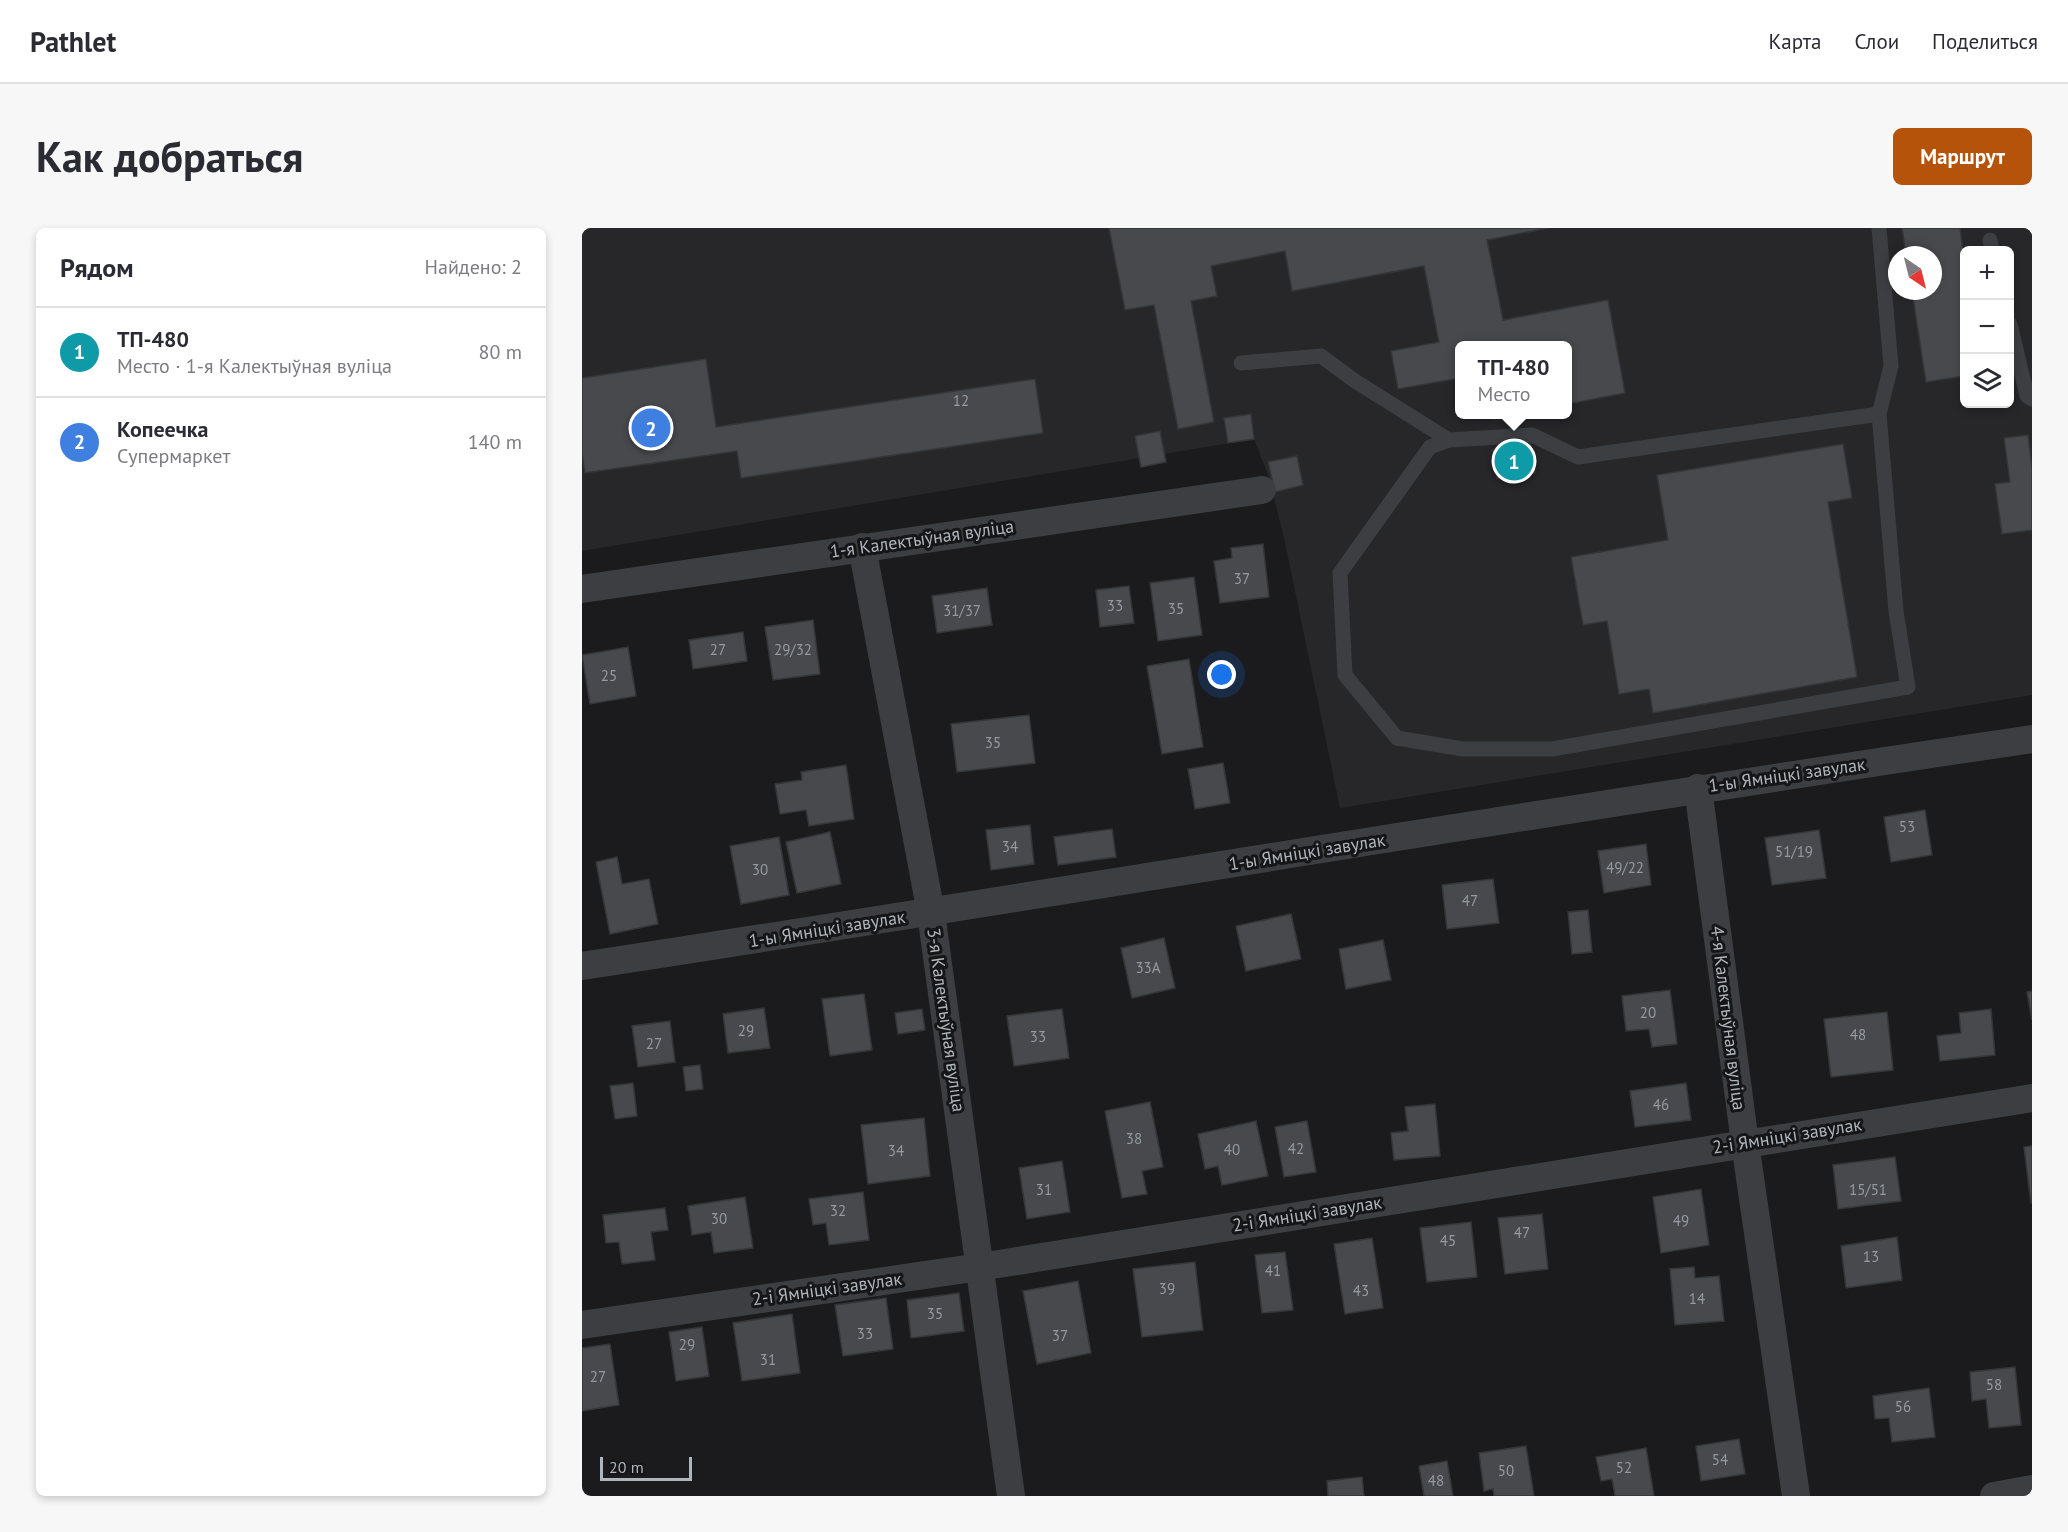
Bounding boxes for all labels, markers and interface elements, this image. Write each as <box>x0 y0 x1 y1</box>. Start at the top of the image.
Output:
text: Pathlet <box>30 23 116 60</box>
text: Карта <box>1768 28 1821 55</box>
text: Слои <box>1854 28 1899 55</box>
text: Поделиться <box>1932 28 2038 55</box>
button: Маршрут <box>1893 128 2032 185</box>
text: Как добраться <box>36 129 303 184</box>
north arrow <box>1888 246 1942 300</box>
map controls <box>1960 246 2014 408</box>
button: + <box>1960 246 2014 300</box>
text: Рядом <box>60 251 134 284</box>
text: Найдено: 2 <box>425 254 522 280</box>
button: − <box>1960 300 2014 354</box>
text: ТП-480 <box>117 325 189 353</box>
text: 1 <box>74 339 85 365</box>
text: 80 m <box>479 339 522 365</box>
popup <box>1455 341 1572 419</box>
text: Место · 1-я Калектыўная вуліца <box>117 353 392 379</box>
text: ТП-480 <box>1478 353 1549 381</box>
button: layers <box>1960 354 2014 408</box>
text: Место <box>1478 381 1530 407</box>
house number: 12 <box>953 391 969 410</box>
pin: 2 <box>632 406 670 450</box>
text: Копеечка <box>117 415 208 443</box>
text: 2 <box>74 429 85 455</box>
text: 140 m <box>468 429 522 455</box>
pin: 1 <box>1494 438 1534 484</box>
text: Супермаркет <box>117 443 230 469</box>
street label: 1-я Калектыўная вуліца <box>828 514 1015 563</box>
house number: 37 <box>1234 569 1250 588</box>
house number: 33 <box>1107 596 1123 615</box>
house number: 35 <box>1168 599 1184 618</box>
house number: 31/37 <box>943 601 981 620</box>
house number: 27 <box>710 640 726 659</box>
house number: 29/32 <box>774 640 812 659</box>
your location <box>1207 660 1236 689</box>
house number: 25 <box>601 666 617 685</box>
house number: 35 <box>985 733 1001 752</box>
street label: 1-ы Ямніцкі завулак <box>1707 752 1867 797</box>
house number: 53 <box>1899 817 1915 836</box>
street label: 1-ы Ямніцкі завулак <box>1227 828 1387 875</box>
house number: 34 <box>1002 837 1018 856</box>
house number: 51/19 <box>1775 842 1813 861</box>
house number: 49/22 <box>1606 858 1644 877</box>
house number: 30 <box>752 860 768 879</box>
house number: 47 <box>1462 891 1478 910</box>
street label: 1-ы Ямніцкі завулак <box>747 905 907 952</box>
street label: 4-я Калектыўная вуліца <box>1706 924 1751 1111</box>
street label: 3-я Калектыўная вуліца <box>922 926 971 1113</box>
house number: 33А <box>1135 958 1161 977</box>
house number: 20 <box>1640 1003 1656 1022</box>
house number: 29 <box>738 1021 754 1040</box>
house number: 48 <box>1850 1025 1866 1044</box>
house number: 33 <box>1030 1027 1046 1046</box>
house number: 27 <box>646 1034 662 1053</box>
house number: 46 <box>1653 1095 1669 1114</box>
street label: 2-і Ямніцкі завулак <box>1711 1112 1864 1159</box>
house number: 38 <box>1126 1129 1142 1148</box>
house number: 42 <box>1288 1139 1304 1158</box>
house number: 40 <box>1224 1140 1240 1159</box>
house number: 34 <box>888 1141 904 1160</box>
house number: 31 <box>1036 1180 1052 1199</box>
house number: 15/51 <box>1849 1180 1887 1199</box>
street label: 2-і Ямніцкі завулак <box>1231 1190 1384 1237</box>
house number: 32 <box>830 1201 846 1220</box>
house number: 30 <box>711 1209 727 1228</box>
house number: 49 <box>1673 1211 1689 1230</box>
house number: 47 <box>1514 1223 1530 1242</box>
house number: 45 <box>1440 1231 1456 1250</box>
house number: 13 <box>1863 1247 1879 1266</box>
house number: 41 <box>1265 1261 1281 1280</box>
street label: 2-і Ямніцкі завулак <box>751 1267 904 1310</box>
house number: 39 <box>1159 1279 1175 1298</box>
house number: 43 <box>1353 1281 1369 1300</box>
house number: 14 <box>1689 1289 1705 1308</box>
house number: 35 <box>927 1304 943 1323</box>
house number: 33 <box>857 1324 873 1343</box>
house number: 37 <box>1052 1326 1068 1345</box>
house number: 29 <box>679 1335 695 1354</box>
house number: 31 <box>760 1350 776 1369</box>
house number: 27 <box>590 1367 606 1386</box>
house number: 58 <box>1986 1375 2002 1394</box>
house number: 56 <box>1895 1397 1911 1416</box>
house number: 54 <box>1712 1450 1728 1469</box>
scale bar <box>600 1454 692 1482</box>
text: 20 m <box>609 1457 644 1477</box>
house number: 52 <box>1616 1458 1632 1477</box>
house number: 50 <box>1498 1461 1514 1480</box>
house number: 48 <box>1428 1471 1444 1490</box>

